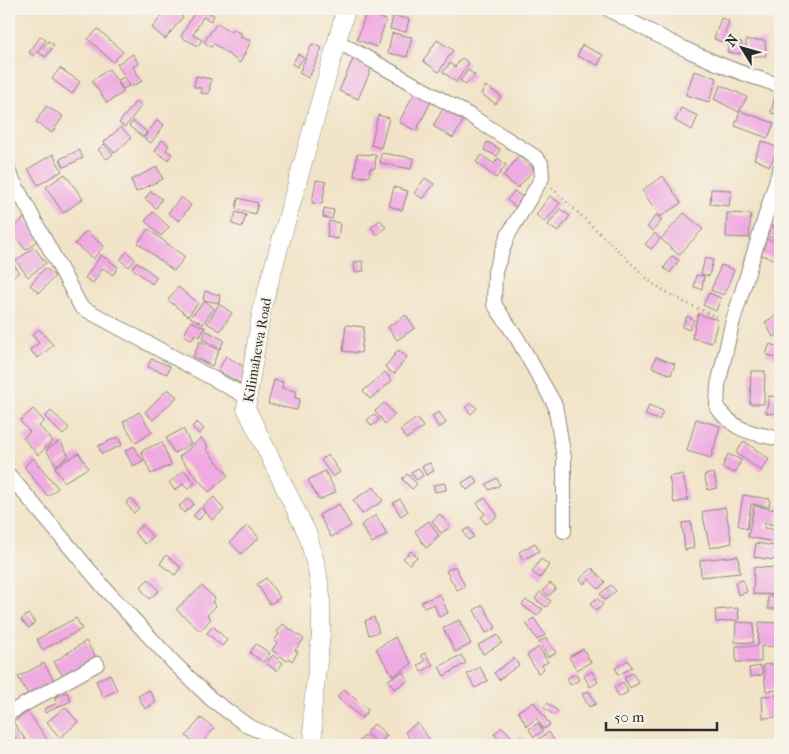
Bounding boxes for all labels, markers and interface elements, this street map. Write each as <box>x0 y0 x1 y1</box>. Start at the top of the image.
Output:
north arrow <box>716 22 766 72</box>
text: N <box>722 31 742 50</box>
street label: Kilimahewa Road <box>240 296 275 404</box>
scale bar <box>606 699 718 731</box>
text: 50 m <box>614 708 645 726</box>

